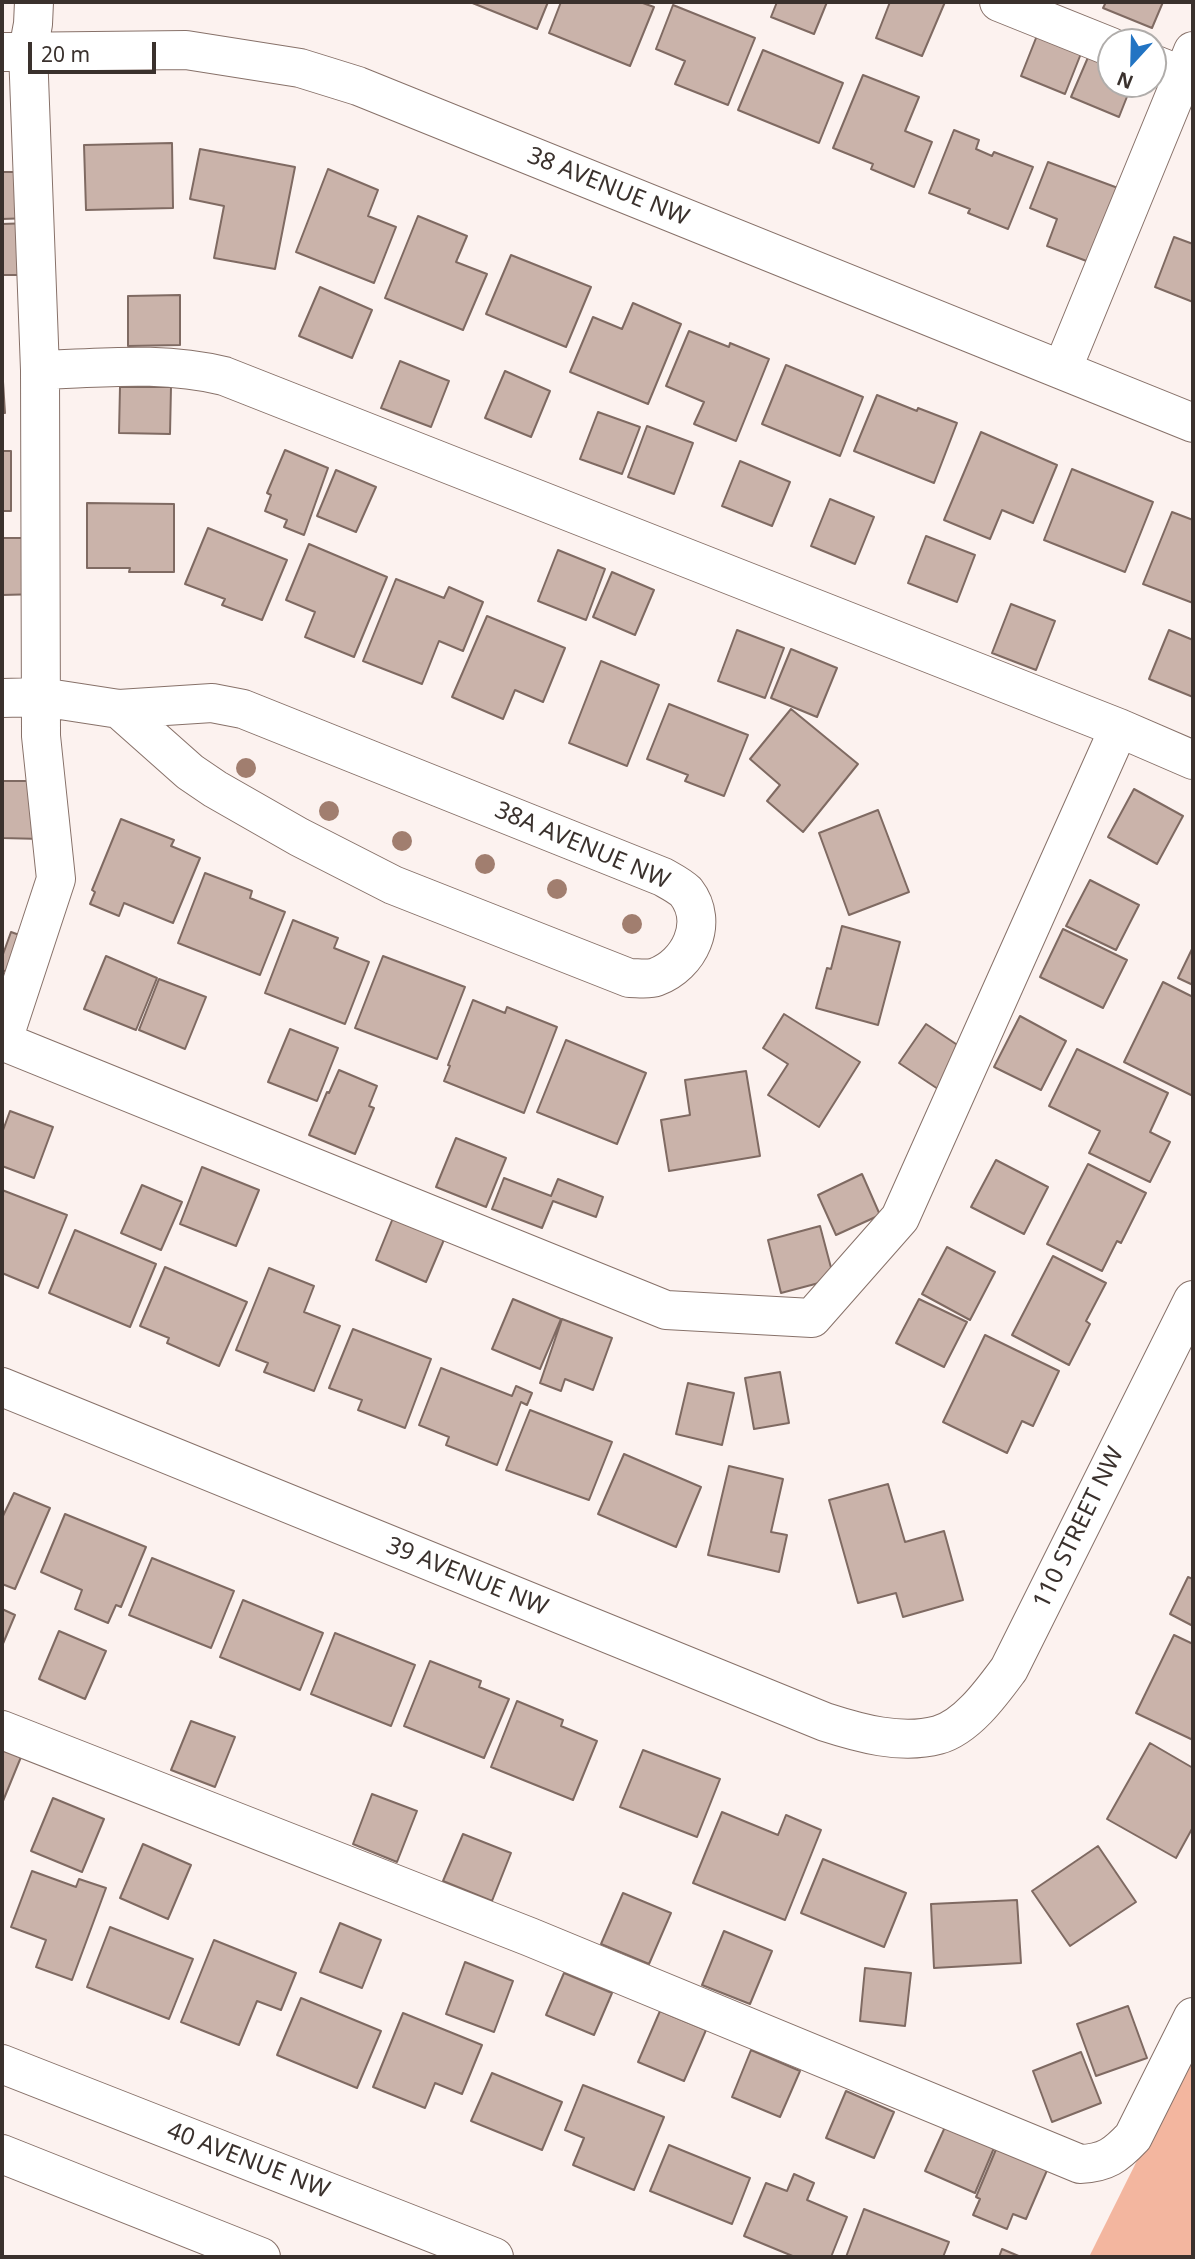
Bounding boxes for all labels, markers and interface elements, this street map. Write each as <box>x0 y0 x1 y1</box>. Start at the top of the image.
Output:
scale bar <box>32 28 159 72</box>
north arrow <box>1097 28 1167 98</box>
text: 20 m <box>41 40 90 68</box>
text: N <box>1113 66 1137 96</box>
street label: 38 AVENUE NW <box>523 141 693 233</box>
street label: 38A AVENUE NW <box>490 796 674 896</box>
street label: 110 STREET NW <box>1028 1443 1130 1613</box>
street label: 39 AVENUE NW <box>382 1531 552 1623</box>
street label: 40 AVENUE NW <box>163 2117 333 2205</box>

